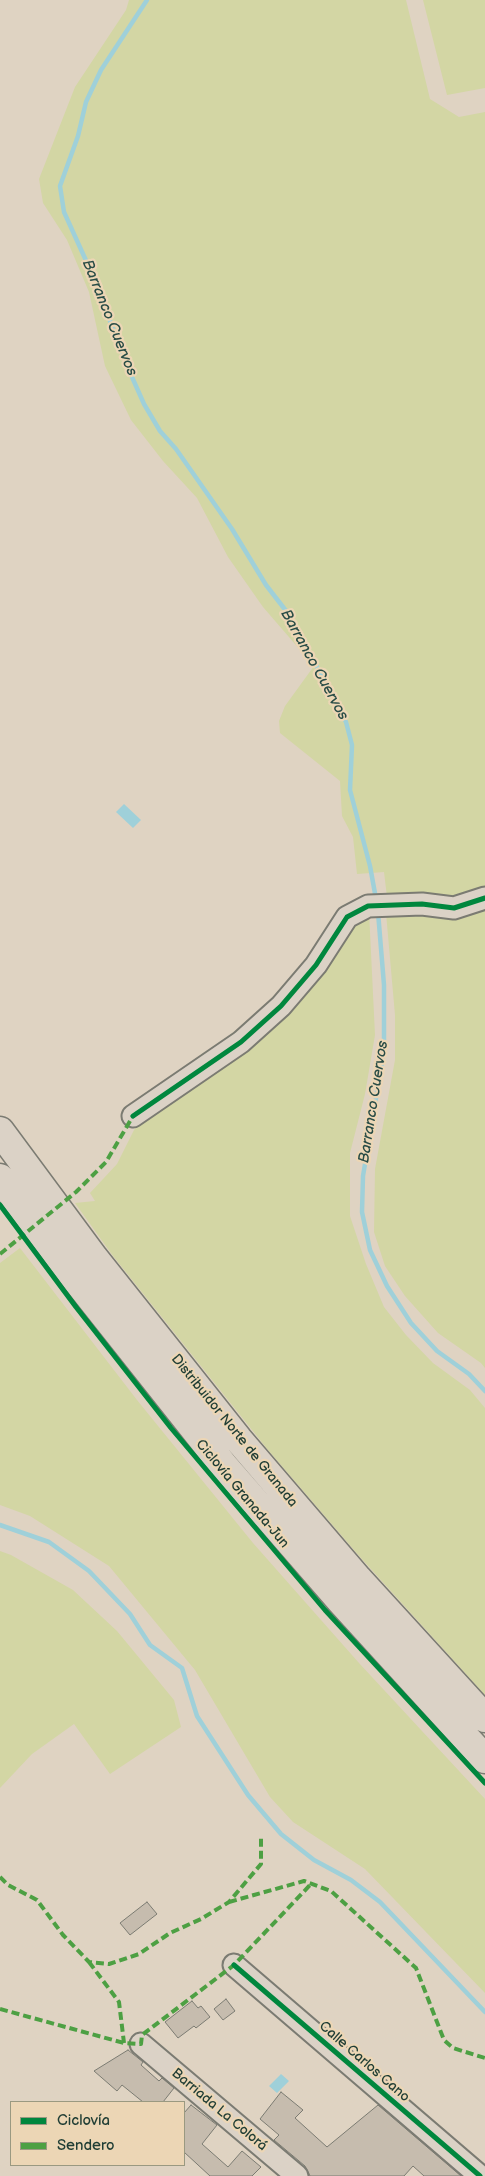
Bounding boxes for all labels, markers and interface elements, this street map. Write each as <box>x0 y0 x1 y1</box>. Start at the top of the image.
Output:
water label: Barranco Cuervos <box>78 257 140 379</box>
water label: Barranco Cuervos <box>276 607 352 723</box>
water label: Barranco Cuervos <box>355 1040 393 1164</box>
street label: Distribuidor Norte de Granada <box>167 1351 301 1511</box>
street label: Ciclovía Granada-Jun <box>192 1436 292 1552</box>
street label: Calle Carlos Cano <box>315 2018 413 2106</box>
street label: Barriada La Colorá <box>168 2065 270 2155</box>
legend <box>10 2101 185 2166</box>
text: Ciclovía <box>57 2111 110 2130</box>
text: Sendero <box>57 2136 115 2155</box>

